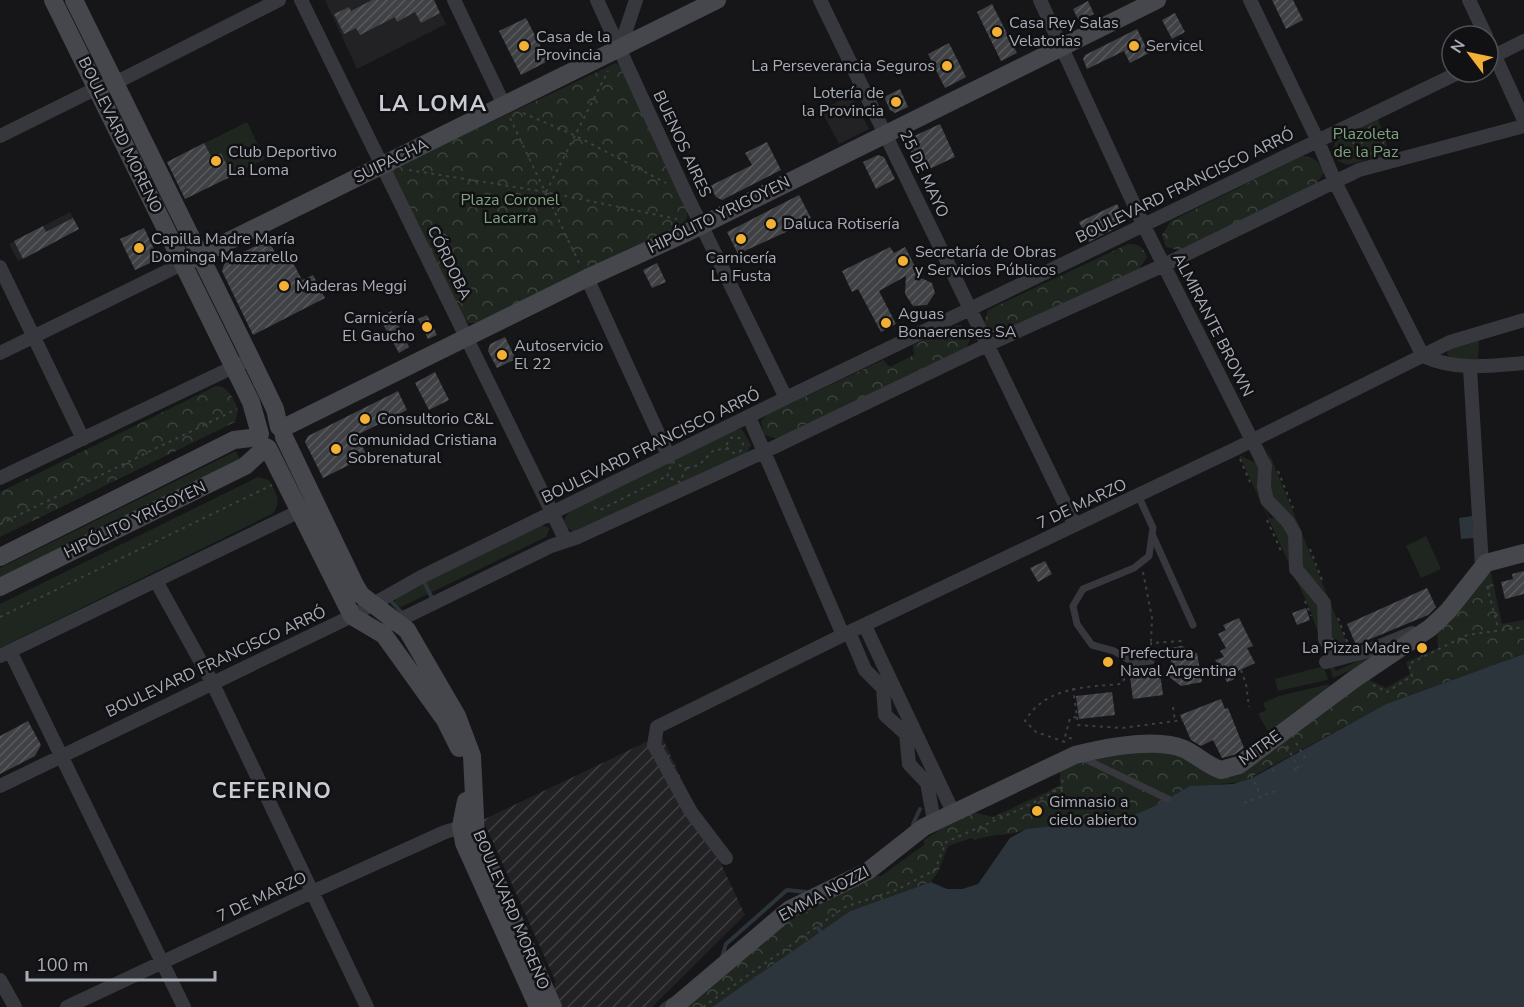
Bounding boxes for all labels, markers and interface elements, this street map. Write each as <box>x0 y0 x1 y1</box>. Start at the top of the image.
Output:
place label: Casa Rey Salas Velatorias <box>1008 12 1119 52</box>
north arrow <box>1440 24 1500 84</box>
marker: Casa Rey Salas Velatorias <box>990 25 1004 39</box>
place label: Casa de la Provincia <box>536 26 610 66</box>
place label: Servicel <box>1146 35 1203 57</box>
text: N <box>1446 36 1471 57</box>
marker: Casa de la Provincia <box>517 39 531 53</box>
marker: Servicel <box>1127 39 1141 53</box>
street label: BOULEVARD MORENO <box>73 53 167 217</box>
place label: La Perseverancia Seguros <box>751 55 935 77</box>
marker: La Perseverancia Seguros <box>940 59 954 73</box>
place label: Lotería de la Provincia <box>802 82 884 122</box>
street label: BUENOS AIRES <box>648 87 716 201</box>
district label: LA LOMA <box>378 89 488 119</box>
marker: Lotería de la Provincia <box>889 95 903 109</box>
street label: BOULEVARD FRANCISCO ARRÓ <box>1072 123 1298 249</box>
park label: Plazoleta de la Paz <box>1333 123 1399 163</box>
street label: 25 DE MAYO <box>894 127 954 221</box>
street label: SUIPACHA <box>350 133 432 189</box>
place label: Club Deportivo La Loma <box>228 141 337 181</box>
marker: Club Deportivo La Loma <box>209 154 223 168</box>
street label: HIPÓLITO YRIGOYEN <box>644 171 794 259</box>
park label: Plaza Coronel Lacarra <box>460 189 560 229</box>
place label: Daluca Rotisería <box>783 213 900 235</box>
marker: Daluca Rotisería <box>764 217 778 231</box>
street label: CÓRDOBA <box>422 222 477 304</box>
place label: Capilla Madre María Dominga Mazzarello <box>151 228 298 268</box>
marker: Carnicería La Fusta <box>734 232 748 246</box>
marker: Capilla Madre María Dominga Mazzarello <box>132 241 146 255</box>
place label: Secretaría de Obras y Servicios Públicos <box>915 241 1056 281</box>
place label: Carnicería La Fusta <box>705 247 777 287</box>
street label: ALMIRANTE BROWN <box>1167 250 1259 400</box>
marker: Secretaría de Obras y Servicios Públicos <box>896 254 910 268</box>
place label: Maderas Meggi <box>296 275 407 297</box>
marker: Maderas Meggi <box>277 279 291 293</box>
place label: Aguas Bonaerenses SA <box>898 303 1017 343</box>
place label: Carnicería El Gaucho <box>342 307 415 347</box>
marker: Aguas Bonaerenses SA <box>879 316 893 330</box>
marker: Carnicería El Gaucho <box>420 320 434 334</box>
place label: Autoservicio El 22 <box>514 335 604 375</box>
marker: Autoservicio El 22 <box>495 348 509 362</box>
street label: BOULEVARD FRANCISCO ARRÓ <box>538 383 764 509</box>
place label: Consultorio C&L <box>377 408 494 430</box>
marker: Consultorio C&L <box>358 412 372 426</box>
place label: Comunidad Cristiana Sobrenatural <box>348 429 497 469</box>
marker: Comunidad Cristiana Sobrenatural <box>329 442 343 456</box>
street label: 7 DE MARZO <box>1034 474 1130 534</box>
street label: HIPÓLITO YRIGOYEN <box>60 476 210 564</box>
street label: BOULEVARD FRANCISCO ARRÓ <box>102 601 330 723</box>
place label: La Pizza Madre <box>1302 637 1410 659</box>
marker: La Pizza Madre <box>1415 641 1429 655</box>
place label: Prefectura Naval Argentina <box>1120 642 1237 682</box>
marker: Prefectura Naval Argentina <box>1101 655 1115 669</box>
street label: MITRE <box>1234 725 1286 771</box>
district label: CEFERINO <box>212 776 332 806</box>
place label: Gimnasio a cielo abierto <box>1049 791 1137 831</box>
marker: Gimnasio a cielo abierto <box>1030 804 1044 818</box>
street label: BOULEVARD MORENO <box>467 827 555 993</box>
street label: EMMA NOZZI <box>775 861 873 927</box>
street label: 7 DE MARZO <box>214 867 310 927</box>
scale bar <box>27 944 214 982</box>
text: 100 m <box>36 953 88 977</box>

